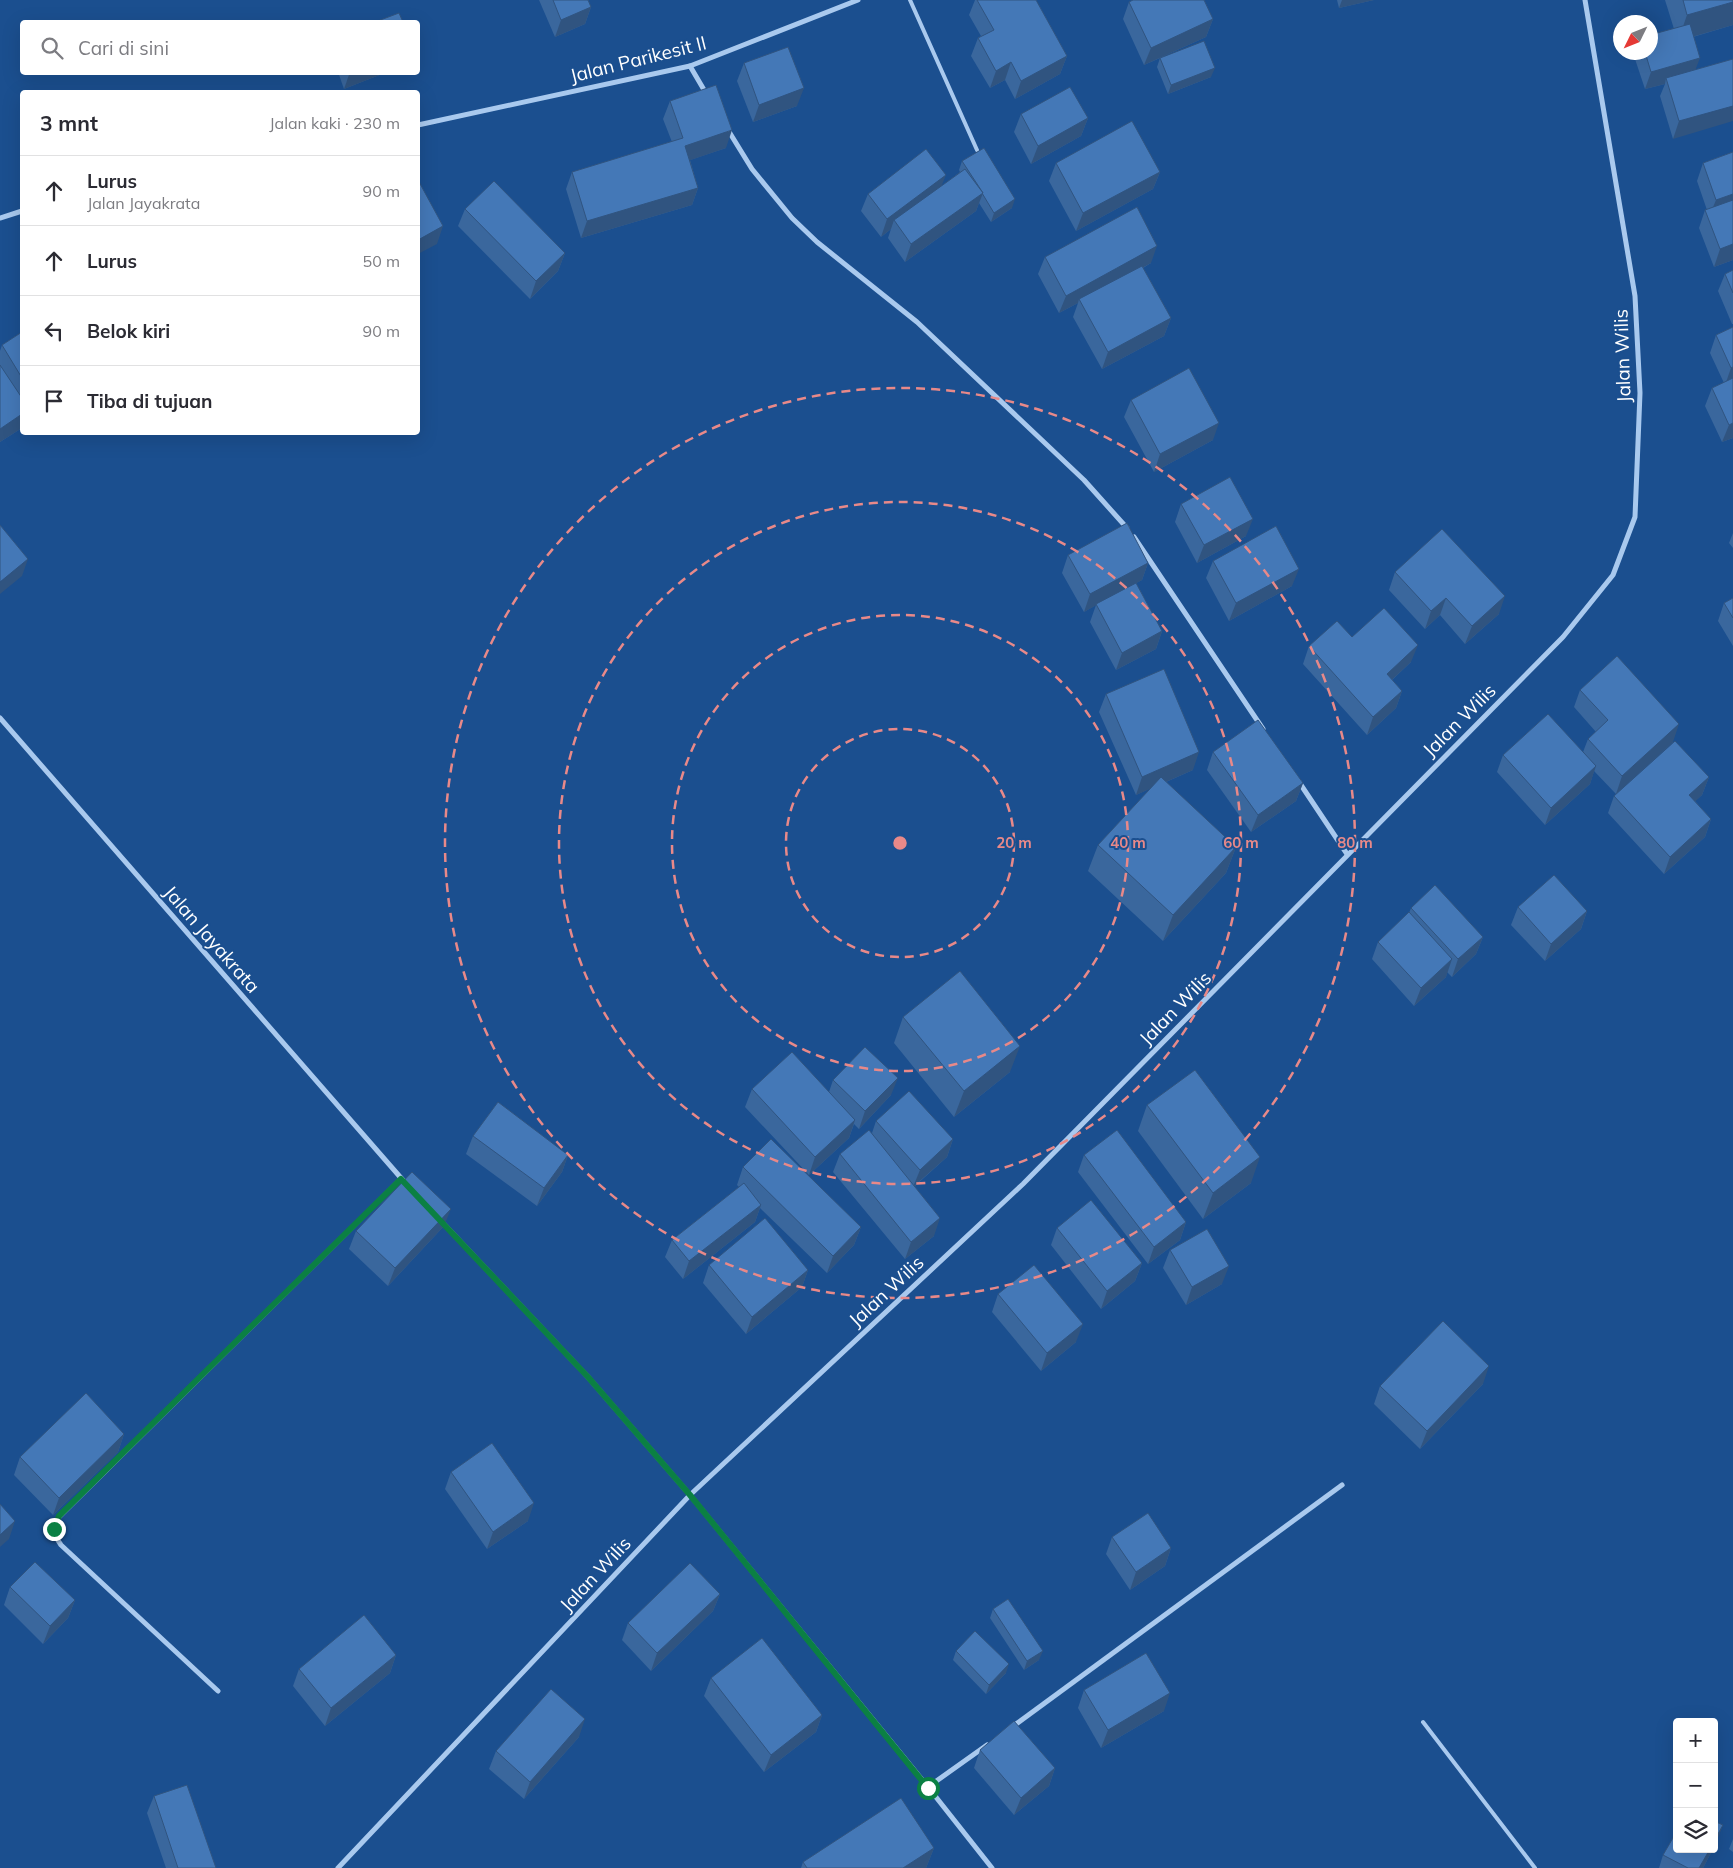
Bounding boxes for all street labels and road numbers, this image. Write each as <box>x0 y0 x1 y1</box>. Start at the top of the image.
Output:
street label: Jalan Parikesit II <box>567 30 709 88</box>
street label: Jalan Wilis <box>1608 309 1636 403</box>
street label: Jalan Wilis <box>1417 678 1501 762</box>
street label: Jalan Jayakrata <box>159 880 265 998</box>
street label: Jalan Wilis <box>1134 966 1216 1050</box>
street label: Jalan Wilis <box>844 1250 928 1332</box>
street label: Jalan Wilis <box>554 1532 636 1616</box>

